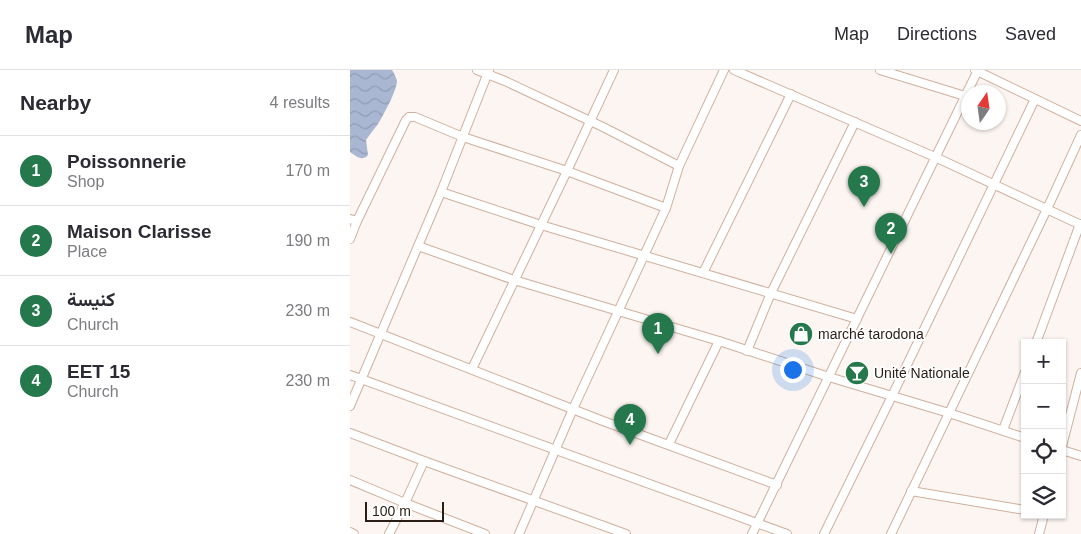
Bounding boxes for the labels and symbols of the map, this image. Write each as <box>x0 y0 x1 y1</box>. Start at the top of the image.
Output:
north arrow <box>961 85 1006 130</box>
pin: 3 <box>848 166 880 207</box>
pin: 2 <box>875 213 907 254</box>
pin: 1 <box>642 313 674 354</box>
shop icon: marché tarodona <box>788 321 814 347</box>
place label: marché tarodona <box>818 326 924 342</box>
your location <box>780 357 806 383</box>
bar icon: Unité Nationale <box>844 360 870 386</box>
place label: Unité Nationale <box>874 365 970 381</box>
pin: 4 <box>614 404 646 445</box>
scale bar <box>365 499 444 522</box>

